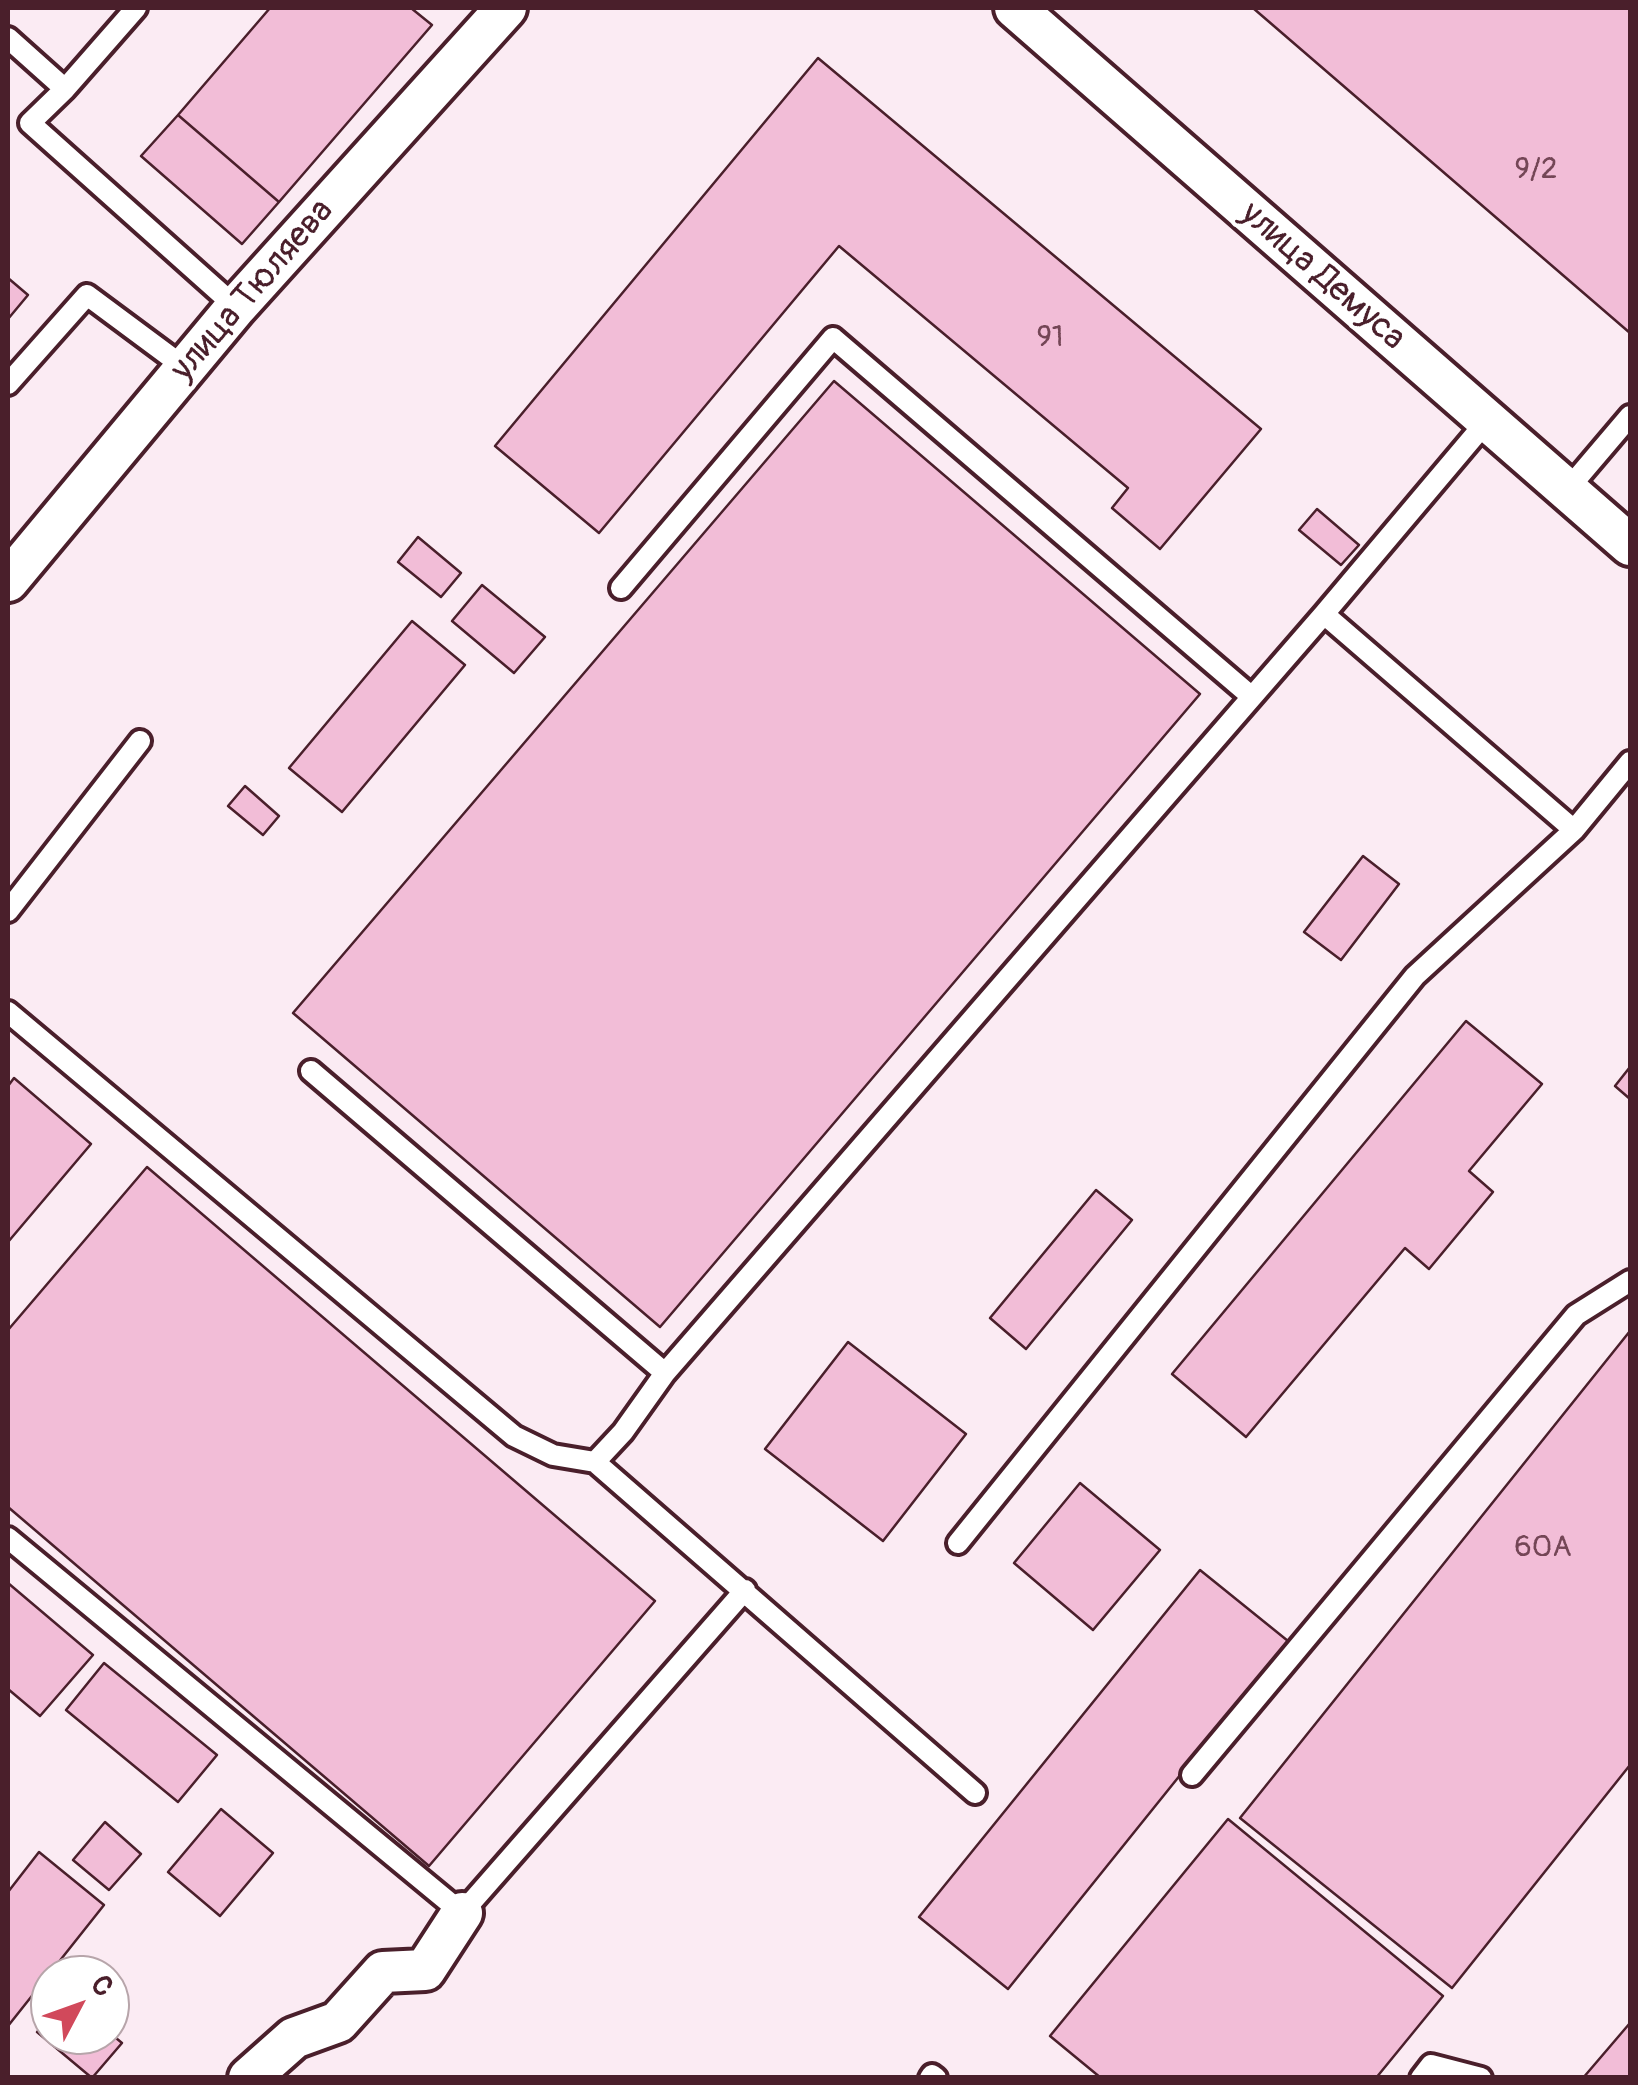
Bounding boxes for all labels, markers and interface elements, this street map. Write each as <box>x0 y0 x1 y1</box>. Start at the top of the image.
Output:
house number: 9/2 <box>1515 152 1557 188</box>
street label: улица Тюляева <box>163 192 343 390</box>
street label: улица Демуса <box>1231 194 1413 360</box>
house number: 91 <box>1036 320 1064 356</box>
house number: 60А <box>1514 1530 1572 1566</box>
north arrow <box>30 1955 130 2055</box>
text: С <box>83 1968 120 2004</box>

